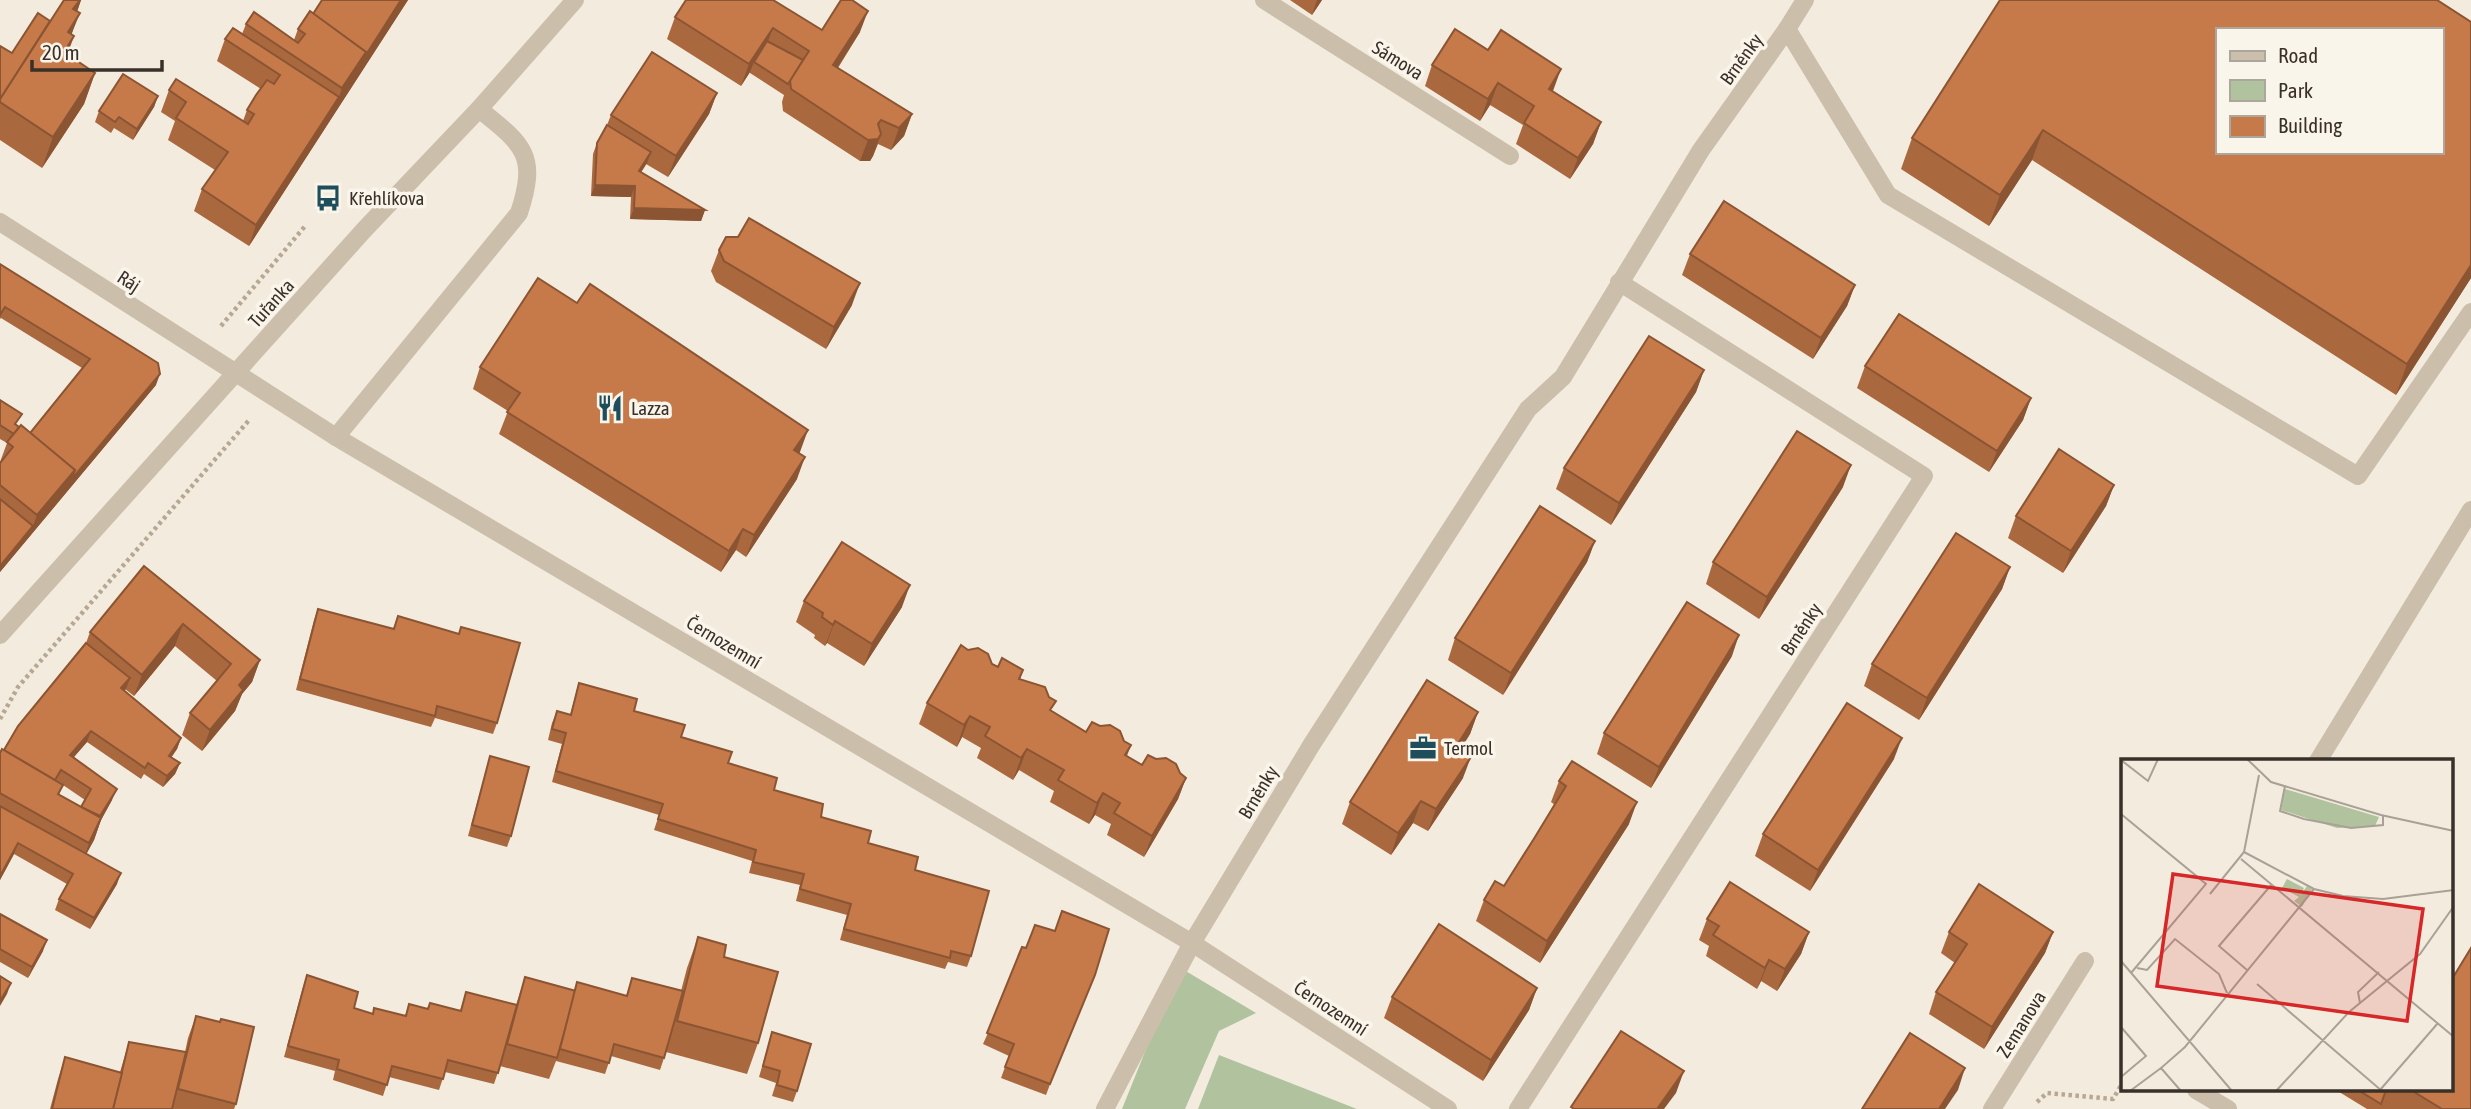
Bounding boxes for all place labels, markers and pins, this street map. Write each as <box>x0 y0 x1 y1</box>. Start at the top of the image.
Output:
bus stop icon: Křehlíkova <box>313 183 343 213</box>
place label: Křehlíkova <box>349 187 424 209</box>
restaurant icon: Lazza <box>595 393 625 423</box>
place label: Lazza <box>631 397 670 419</box>
office icon: Termol <box>1408 733 1438 763</box>
place label: Termol <box>1444 737 1493 759</box>

